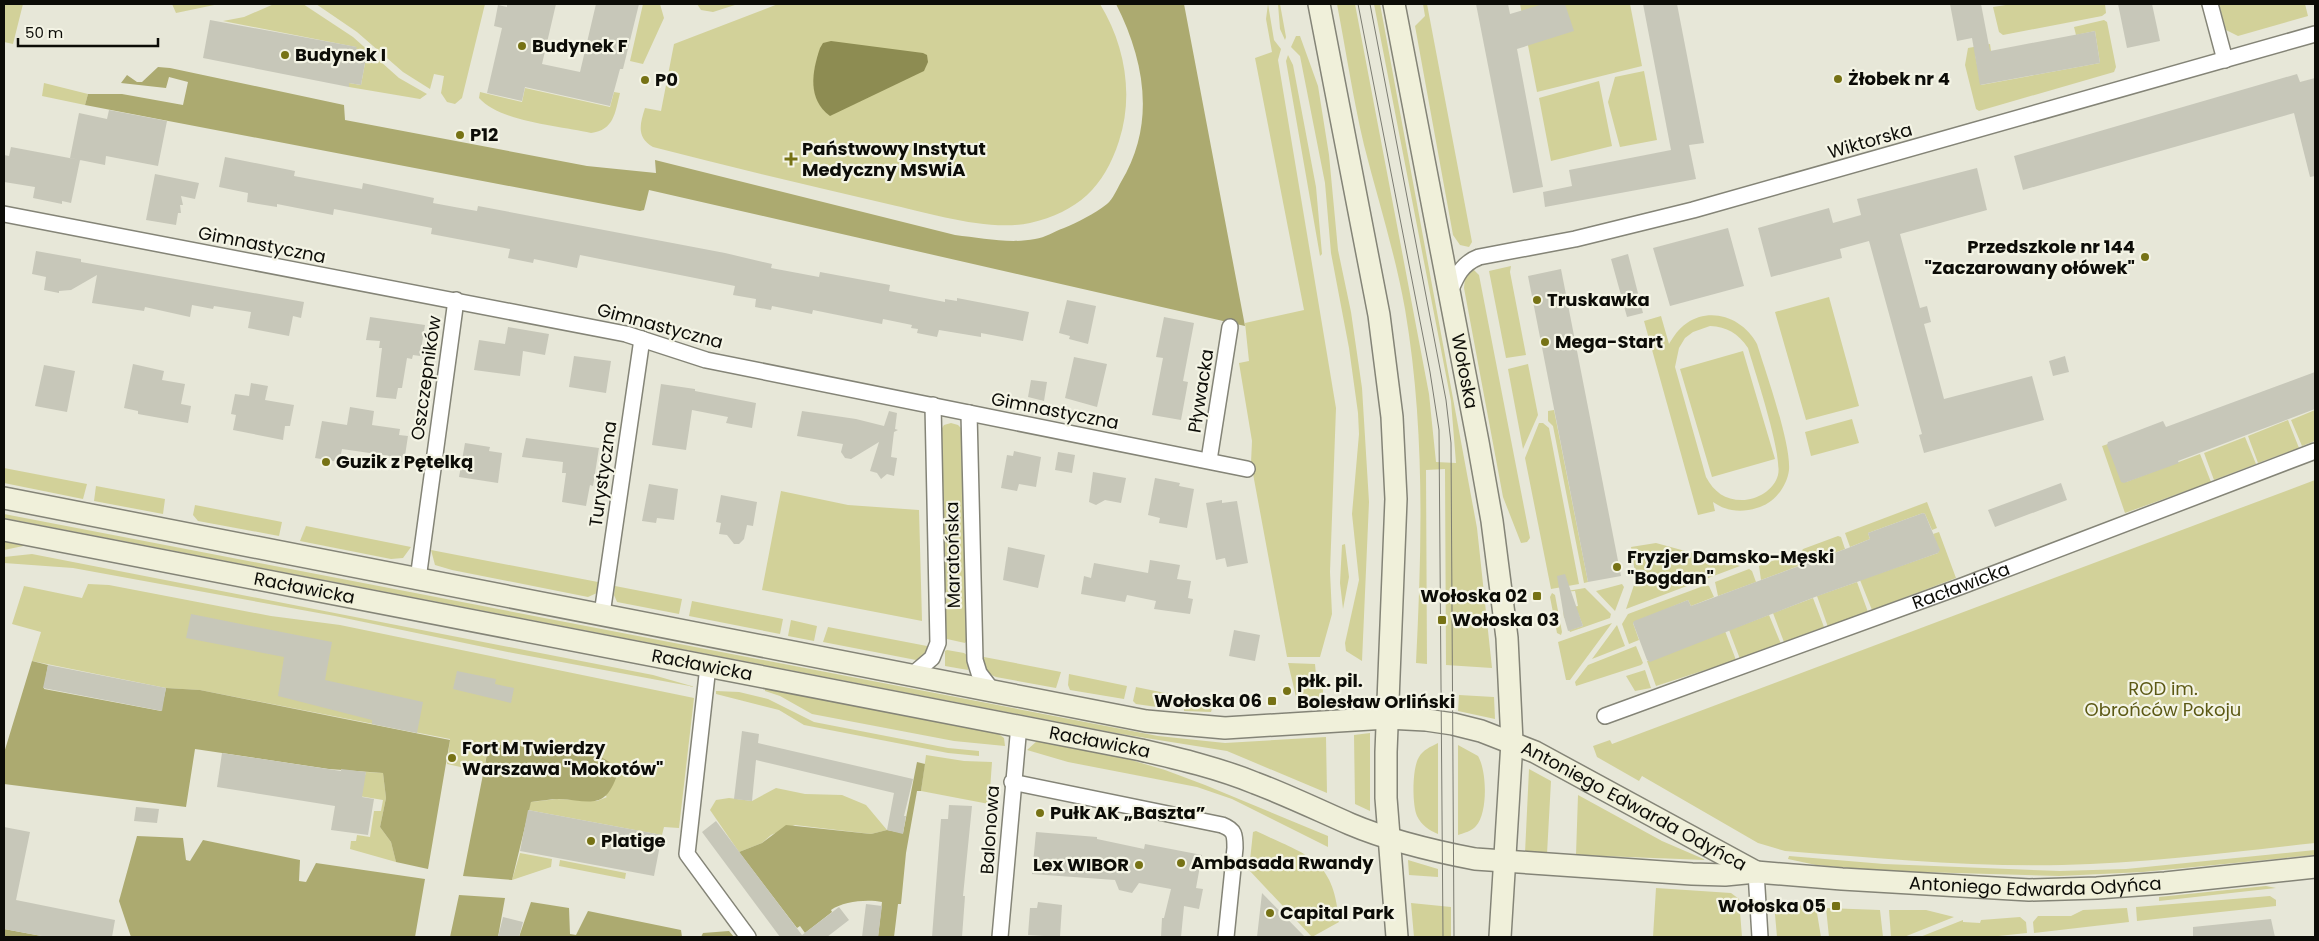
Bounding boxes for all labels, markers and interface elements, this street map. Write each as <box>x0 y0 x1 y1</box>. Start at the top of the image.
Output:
scale bar <box>18 15 158 47</box>
text: 50 m <box>25 22 63 43</box>
place label: Budynek F <box>532 33 628 58</box>
marker: Budynek F <box>516 40 528 52</box>
place label: Budynek I <box>295 42 386 67</box>
marker: Budynek I <box>279 49 291 61</box>
place label: Żłobek nr 4 <box>1848 66 1950 91</box>
place label: P0 <box>655 67 678 92</box>
marker: Żłobek nr 4 <box>1832 73 1844 85</box>
marker: P0 <box>639 74 651 86</box>
street label: Wiktorska <box>1825 117 1915 165</box>
place label: P12 <box>470 122 498 147</box>
marker: P12 <box>454 129 466 141</box>
place label: Państwowy Instytut Medyczny MSWiA <box>802 136 986 182</box>
marker: Państwowy Instytut Medyczny MSWiA <box>784 152 798 166</box>
street label: Gimnastyczna <box>196 220 328 269</box>
place label: Przedszkole nr 144 "Zaczarowany ołówek" <box>1924 234 2135 280</box>
marker: Przedszkole nr 144 "Zaczarowany ołówek" <box>2139 251 2151 263</box>
place label: Truskawka <box>1547 287 1650 312</box>
marker: Truskawka <box>1531 294 1543 306</box>
street label: Gimnastyczna <box>594 297 726 354</box>
street label: Oszczepników <box>404 314 447 442</box>
place label: Mega-Start <box>1555 329 1663 354</box>
street label: Wołoska <box>1445 332 1484 411</box>
marker: Mega-Start <box>1539 336 1551 348</box>
street label: Pływacka <box>1182 347 1219 435</box>
street label: Gimnastyczna <box>989 386 1121 435</box>
street label: Turystyczna <box>583 419 622 529</box>
place label: Guzik z Pętelką <box>336 449 473 474</box>
marker: Guzik z Pętelką <box>320 456 332 468</box>
street label: Maratońska <box>939 501 966 609</box>
place label: Fryzjer Damsko-Męski "Bogdan" <box>1627 544 1834 590</box>
street label: Racławicka <box>1909 556 2013 615</box>
marker: Fryzjer Damsko-Męski "Bogdan" <box>1611 561 1623 573</box>
street label: Racławicka <box>252 566 357 610</box>
place label: Wołoska 02 <box>1420 583 1527 608</box>
marker: Wołoska 02 <box>1531 590 1543 602</box>
place label: Wołoska 03 <box>1452 607 1559 632</box>
marker: Wołoska 03 <box>1436 614 1448 626</box>
street label: Racławicka <box>650 643 755 687</box>
place label: płk. pil. Bolesław Orliński <box>1297 668 1455 714</box>
park label: ROD im. Obrońców Pokoju <box>2085 676 2241 722</box>
marker: płk. pil. Bolesław Orliński <box>1281 685 1293 697</box>
place label: Wołoska 06 <box>1154 688 1262 713</box>
marker: Wołoska 06 <box>1266 695 1278 707</box>
street label: Racławicka <box>1047 720 1153 764</box>
place label: Fort M Twierdzy Warszawa "Mokotów" <box>462 735 663 781</box>
street label: Antoniego Edwarda Odyńca <box>1518 735 1751 877</box>
marker: Fort M Twierdzy Warszawa "Mokotów" <box>446 752 458 764</box>
street label: Balonowa <box>974 785 1005 875</box>
place label: Pułk AK „Baszta” <box>1050 800 1206 825</box>
marker: Pułk AK „Baszta” <box>1034 807 1046 819</box>
place label: Platige <box>601 828 666 853</box>
marker: Platige <box>585 835 597 847</box>
place label: Ambasada Rwandy <box>1191 850 1374 875</box>
place label: Lex WIBOR <box>1033 852 1129 877</box>
marker: Ambasada Rwandy <box>1175 857 1187 869</box>
marker: Lex WIBOR <box>1133 859 1145 871</box>
street label: Antoniego Edwarda Odyńca <box>1908 870 2162 902</box>
place label: Wołoska 05 <box>1718 893 1826 918</box>
place label: Capital Park <box>1280 900 1395 925</box>
marker: Wołoska 05 <box>1830 900 1842 912</box>
marker: Capital Park <box>1264 907 1276 919</box>

